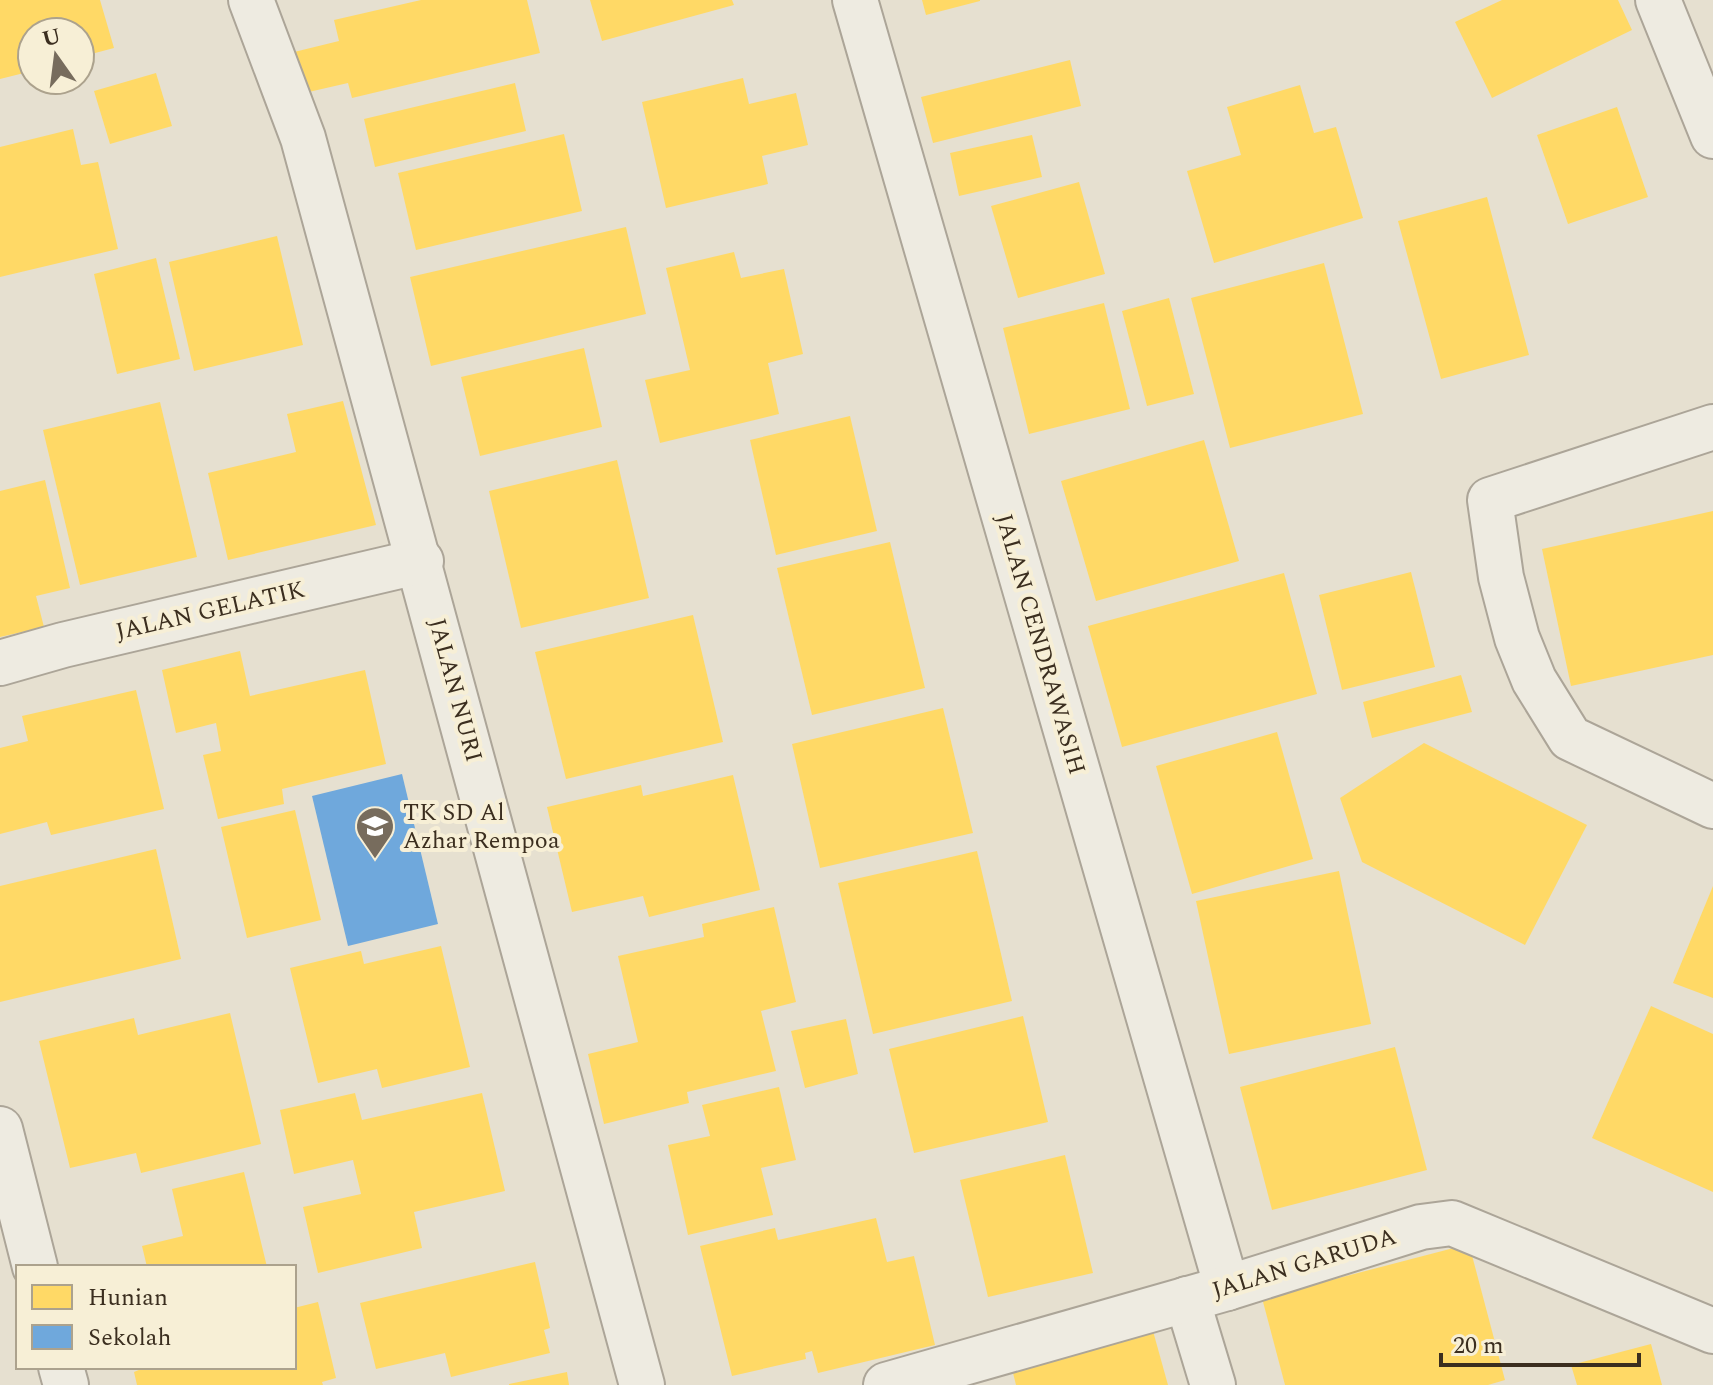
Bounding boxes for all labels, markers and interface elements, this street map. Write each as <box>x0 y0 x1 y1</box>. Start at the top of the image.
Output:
north arrow <box>16 16 96 96</box>
text: U <box>39 20 64 56</box>
street label: JALAN CENDRAWASIH <box>986 510 1095 779</box>
street label: JALAN GELATIK <box>112 572 308 650</box>
street label: JALAN NURI <box>419 614 492 766</box>
place label: TK SD Al Azhar Rempoa <box>403 795 560 859</box>
school or university icon: TK SD Al Azhar Rempoa <box>354 805 396 860</box>
street label: JALAN GARUDA <box>1208 1219 1401 1309</box>
legend <box>16 1265 296 1369</box>
text: Hunian <box>88 1280 168 1316</box>
scale bar <box>1441 1317 1639 1367</box>
text: Sekolah <box>88 1320 171 1356</box>
text: 20 m <box>1453 1328 1504 1364</box>

